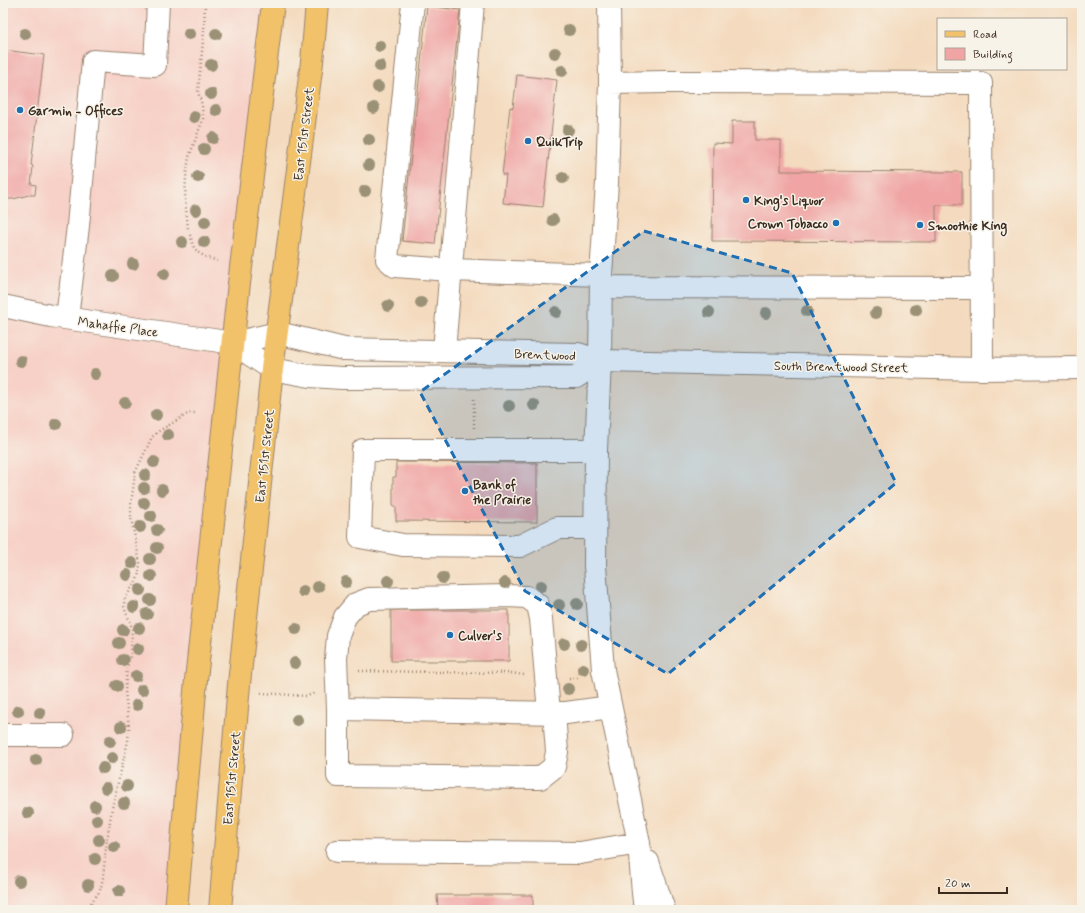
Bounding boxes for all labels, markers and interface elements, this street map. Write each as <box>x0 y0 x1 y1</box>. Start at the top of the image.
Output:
legend <box>937 18 1067 70</box>
text: Road <box>973 27 997 43</box>
text: Building <box>973 47 1013 64</box>
street label: East 151st Street <box>290 86 319 182</box>
place label: Garmin - Offices <box>28 103 123 120</box>
marker: Garmin - Offices <box>15 105 25 115</box>
place label: QuikTrip <box>536 134 583 151</box>
marker: QuikTrip <box>523 136 533 146</box>
place label: King's Liquor <box>754 193 824 212</box>
marker: King's Liquor <box>741 195 751 205</box>
place label: Crown Tobacco <box>748 216 828 233</box>
marker: Crown Tobacco <box>831 218 841 228</box>
place label: Smoothie King <box>928 218 1007 237</box>
marker: Smoothie King <box>915 220 925 230</box>
street label: Mahaffie Place <box>76 313 159 342</box>
street label: Brentwood <box>514 346 576 365</box>
street label: South Brentwood Street <box>774 358 909 377</box>
street label: East 151st Street <box>252 408 279 504</box>
place label: Bank of the Prairie <box>472 477 531 509</box>
marker: Bank of the Prairie <box>460 486 470 496</box>
place label: Culver's <box>458 628 502 645</box>
marker: Culver's <box>445 630 455 640</box>
street label: East 151st Street <box>220 730 245 826</box>
scale bar <box>939 869 1007 895</box>
text: 20 m <box>945 876 971 892</box>

